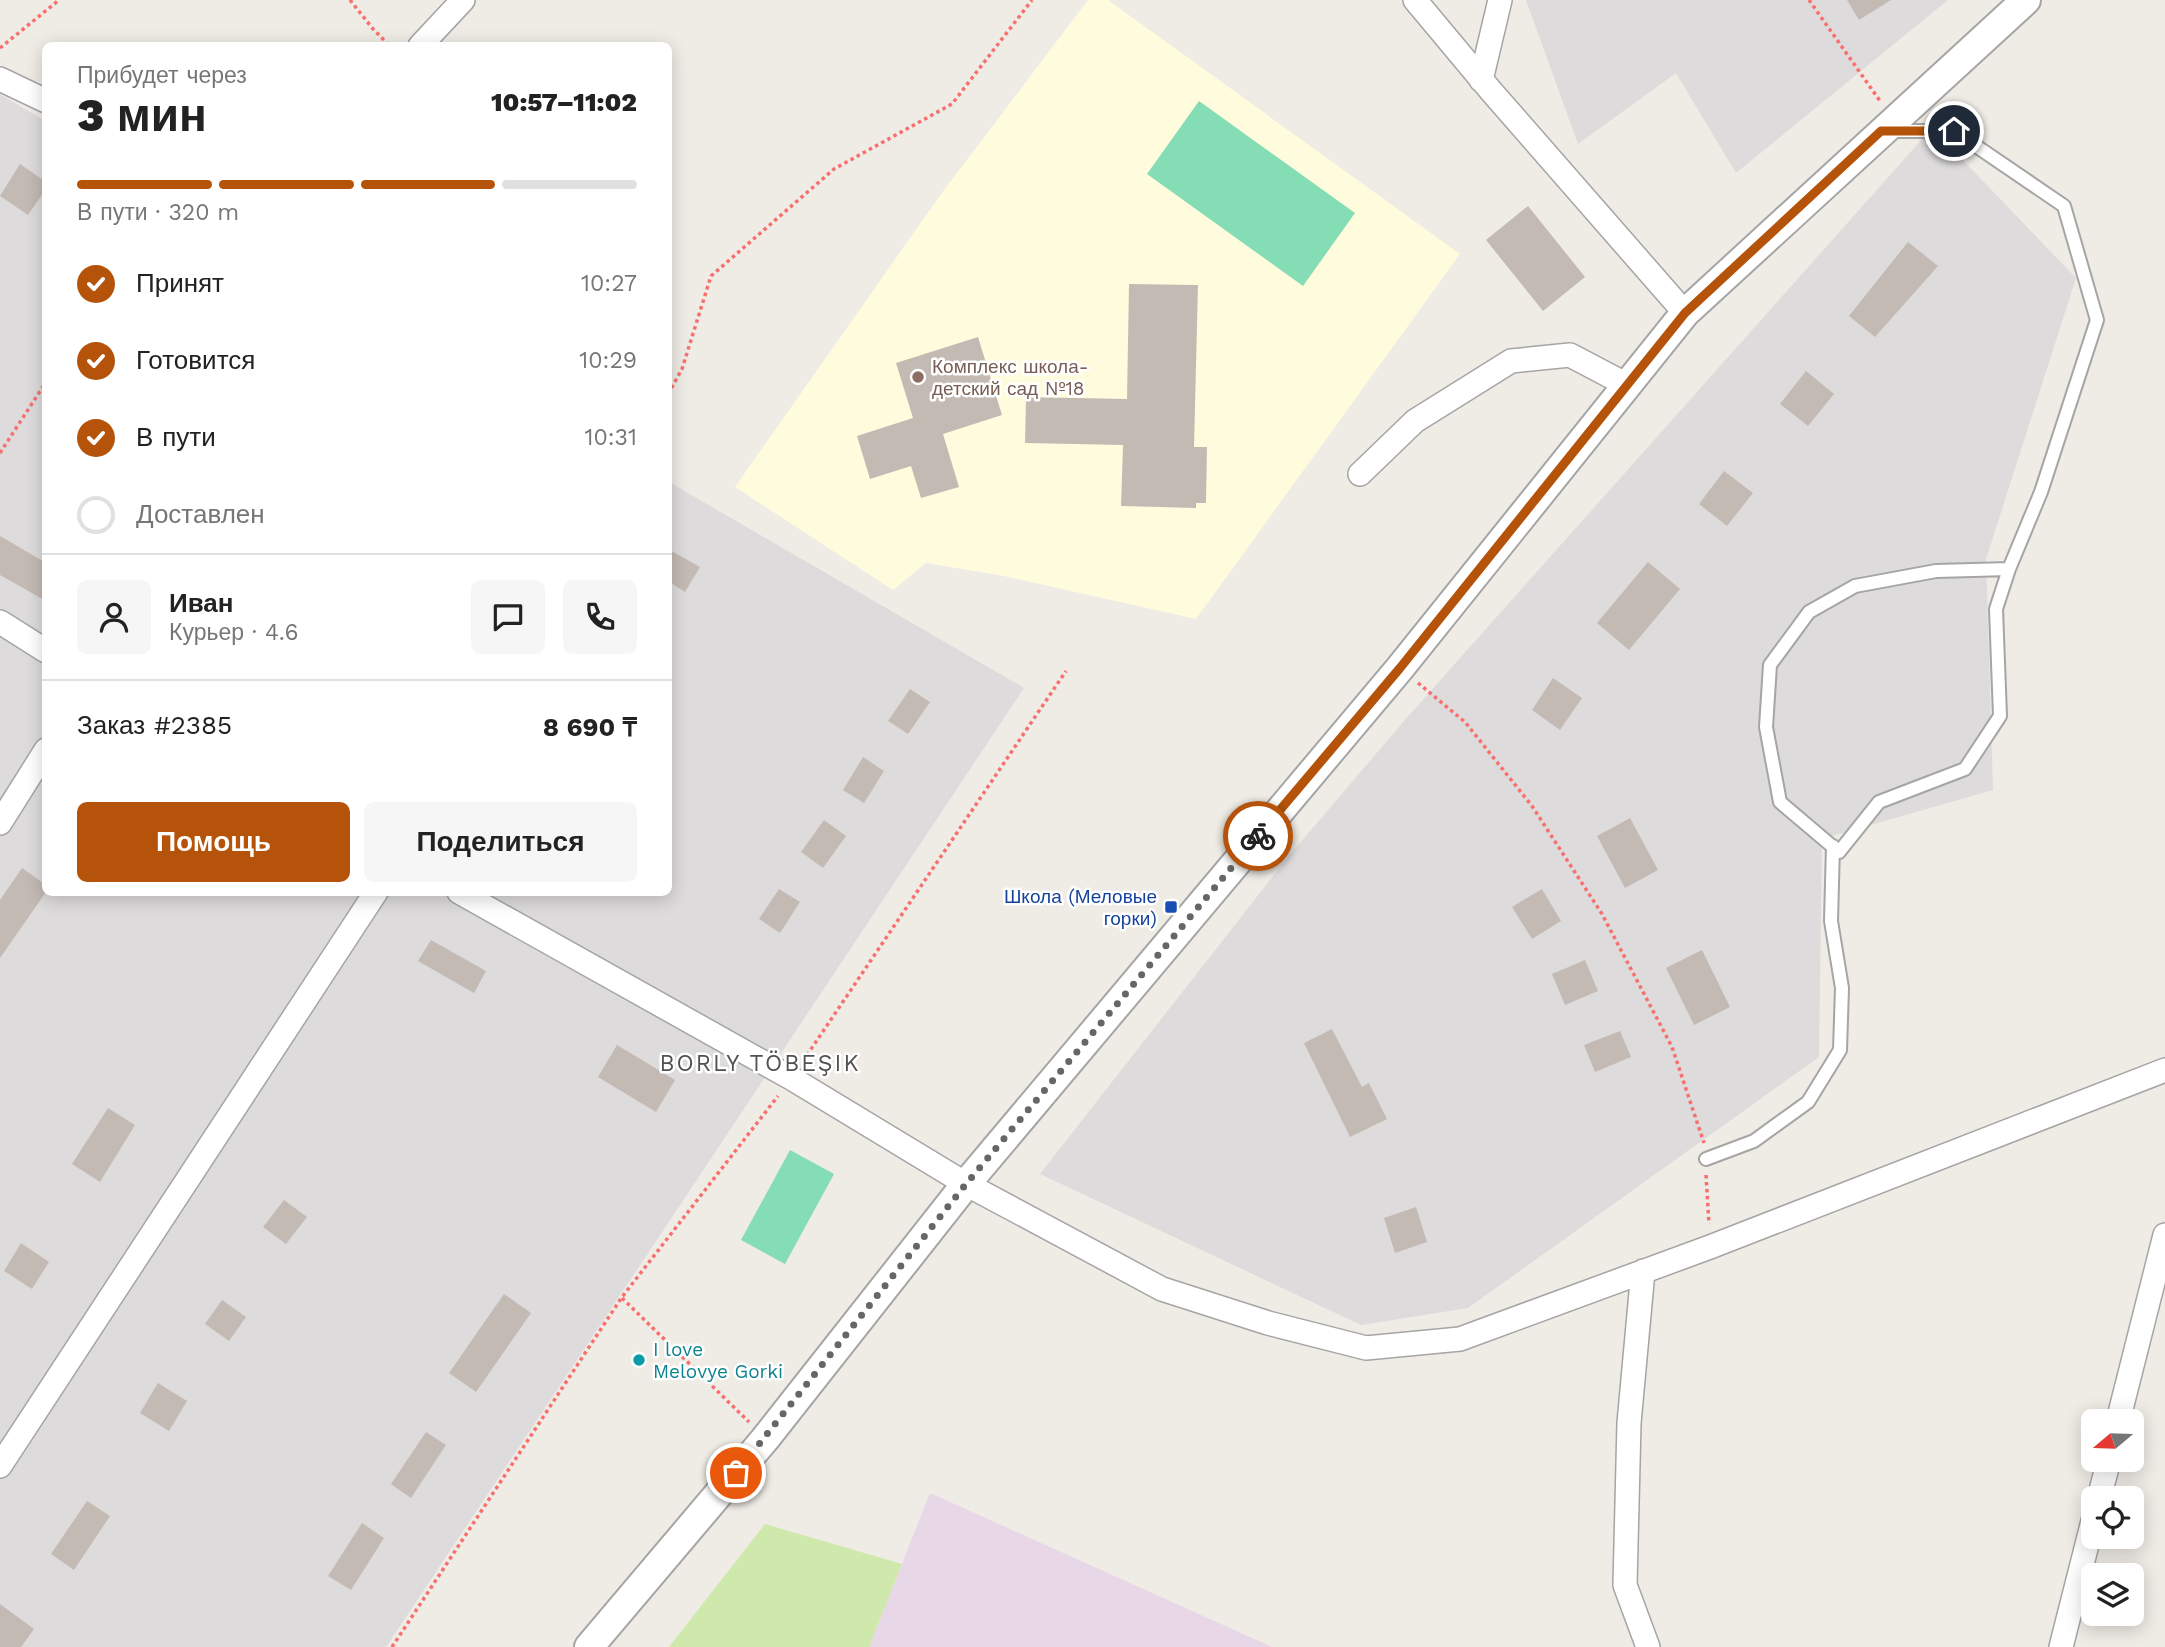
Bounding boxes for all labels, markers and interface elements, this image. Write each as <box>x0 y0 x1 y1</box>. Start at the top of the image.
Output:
text: Прибудет через <box>77 62 247 89</box>
text: 10:57–11:02 <box>491 87 637 117</box>
text: 3 мин <box>77 88 207 142</box>
pin <box>1924 101 1984 161</box>
icon: home <box>1935 112 1973 150</box>
text: В пути · 320 m <box>77 199 239 226</box>
icon: check <box>77 265 115 303</box>
text: Принят <box>136 268 224 298</box>
text: 10:27 <box>581 270 637 297</box>
icon: check <box>77 342 115 380</box>
text: Готовится <box>136 345 255 375</box>
text: 10:29 <box>579 347 637 374</box>
place label: Комплекс школа- детский сад №18 <box>932 355 1088 400</box>
marker: Комплекс школа- детский сад №18 <box>910 369 926 385</box>
icon: check <box>77 419 115 457</box>
text: В пути <box>136 422 216 452</box>
text: 10:31 <box>585 424 637 451</box>
text: Доставлен <box>136 499 265 529</box>
button: person <box>77 580 151 654</box>
button: chat <box>471 580 545 654</box>
button: phone <box>563 580 637 654</box>
text: Иван <box>169 588 234 618</box>
text: Курьер · 4.6 <box>169 619 298 646</box>
text: Заказ #2385 <box>77 710 232 740</box>
text: 8 690 ₸ <box>543 712 637 742</box>
courier <box>1223 801 1293 871</box>
button: Помощь <box>77 802 350 882</box>
button: Поделиться <box>364 802 637 882</box>
icon: bike <box>1239 817 1277 855</box>
place label: Школа (Меловые горки) <box>1004 885 1157 930</box>
marker: Школа (Меловые горки) <box>1163 899 1179 915</box>
district label: BORLY TÖBEŞIK <box>660 1050 860 1077</box>
place label: I love Melovye Gorki <box>653 1338 783 1383</box>
marker: I love Melovye Gorki <box>631 1352 647 1368</box>
north arrow <box>2081 1409 2144 1472</box>
map controls <box>2081 1409 2144 1626</box>
pin <box>706 1443 766 1503</box>
icon: bag <box>717 1454 755 1492</box>
button: locate <box>2081 1486 2144 1549</box>
button: layers <box>2081 1563 2144 1626</box>

